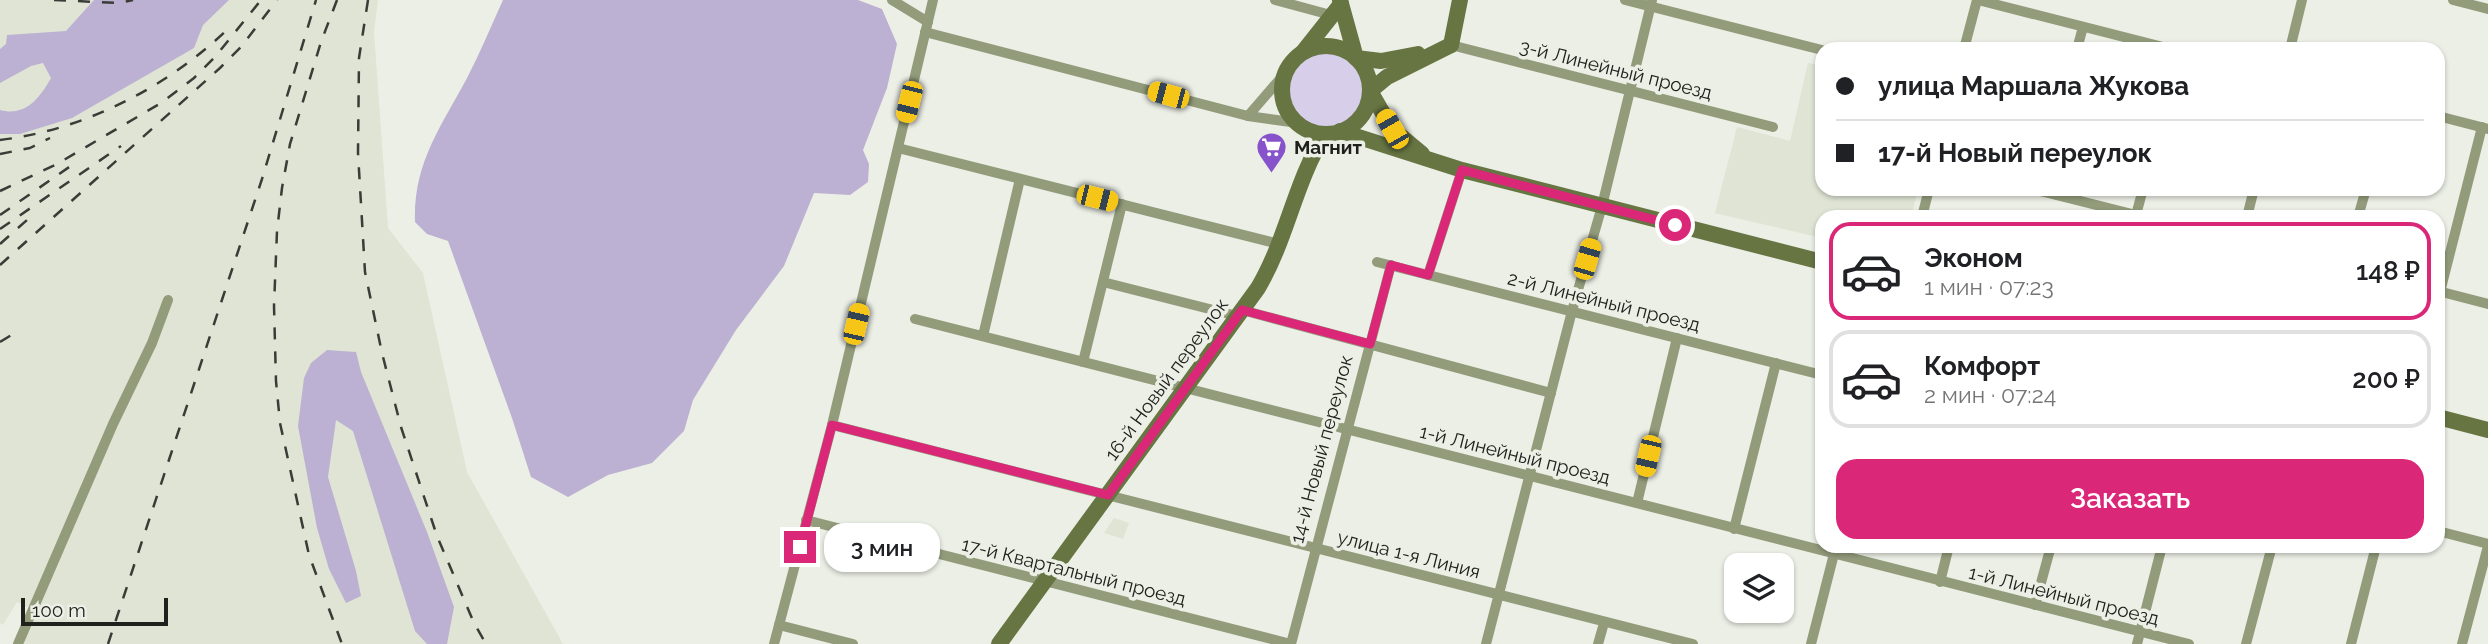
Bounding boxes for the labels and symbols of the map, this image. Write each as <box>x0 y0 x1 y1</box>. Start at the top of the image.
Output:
street label: 3-й Линейный проезд <box>1517 34 1715 104</box>
car <box>894 79 925 125</box>
car <box>1145 79 1192 111</box>
car <box>1373 106 1412 152</box>
supermarket icon: Магнит <box>1254 130 1288 174</box>
place label: Магнит <box>1294 136 1362 158</box>
car <box>1075 183 1120 213</box>
route start <box>1659 209 1691 241</box>
car <box>1572 236 1603 282</box>
street label: 2-й Линейный проезд <box>1506 266 1702 336</box>
street label: 16-й Новый переулок <box>1100 294 1232 464</box>
car <box>842 301 871 347</box>
street label: 14-й Новый переулок <box>1285 352 1357 545</box>
street label: 1-й Линейный проезд <box>1418 420 1612 488</box>
car <box>1634 433 1663 479</box>
callout: 3 мин <box>824 522 940 572</box>
street label: улица 1-я Линия <box>1335 526 1483 582</box>
route end <box>784 531 816 563</box>
street label: 17-й Квартальный проезд <box>960 532 1188 610</box>
street label: 1-й Линейный проезд <box>1967 561 2161 629</box>
scale bar <box>21 595 168 627</box>

